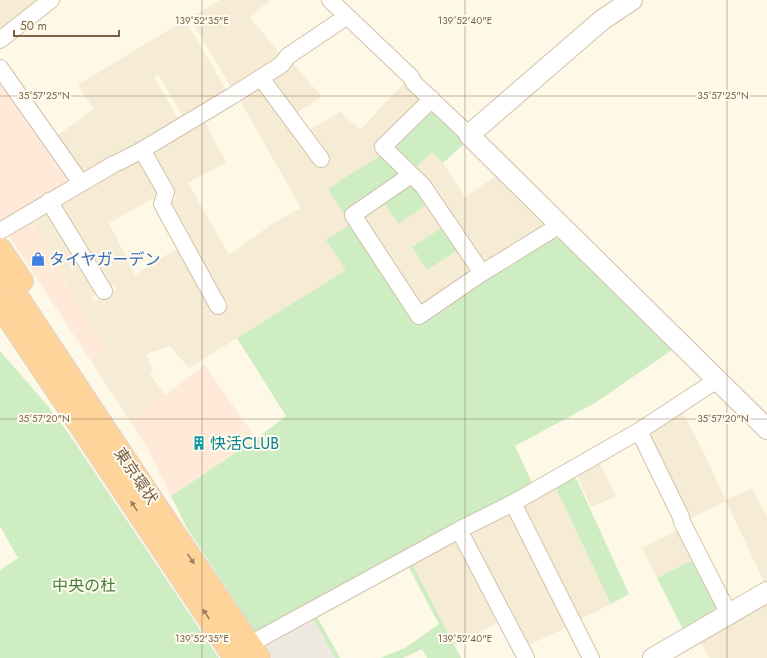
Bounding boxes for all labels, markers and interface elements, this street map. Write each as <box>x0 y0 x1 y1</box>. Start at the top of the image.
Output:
scale bar <box>14 12 119 38</box>
text: 139°52'35"E <box>175 13 229 28</box>
text: 139°52'40"E <box>438 13 492 28</box>
text: 50 m <box>20 17 47 35</box>
text: 35°57'25"N <box>18 88 70 103</box>
text: 35°57'25"N <box>697 88 749 103</box>
place label: タイヤガーデン <box>49 248 161 271</box>
shop icon: タイヤガーデン <box>30 251 46 267</box>
text: 35°57'20"N <box>18 411 70 426</box>
text: 35°57'20"N <box>697 411 749 426</box>
place label: 快活CLUB <box>210 432 279 455</box>
building icon: 快活CLUB <box>191 435 207 451</box>
street label: 東京環状 <box>109 443 163 509</box>
one-way arrow <box>130 500 138 511</box>
one-way arrow <box>188 553 195 564</box>
park label: 中央の杜 <box>52 574 116 597</box>
one-way arrow <box>202 609 210 619</box>
text: 139°52'35"E <box>175 631 229 646</box>
text: 139°52'40"E <box>438 631 492 646</box>

